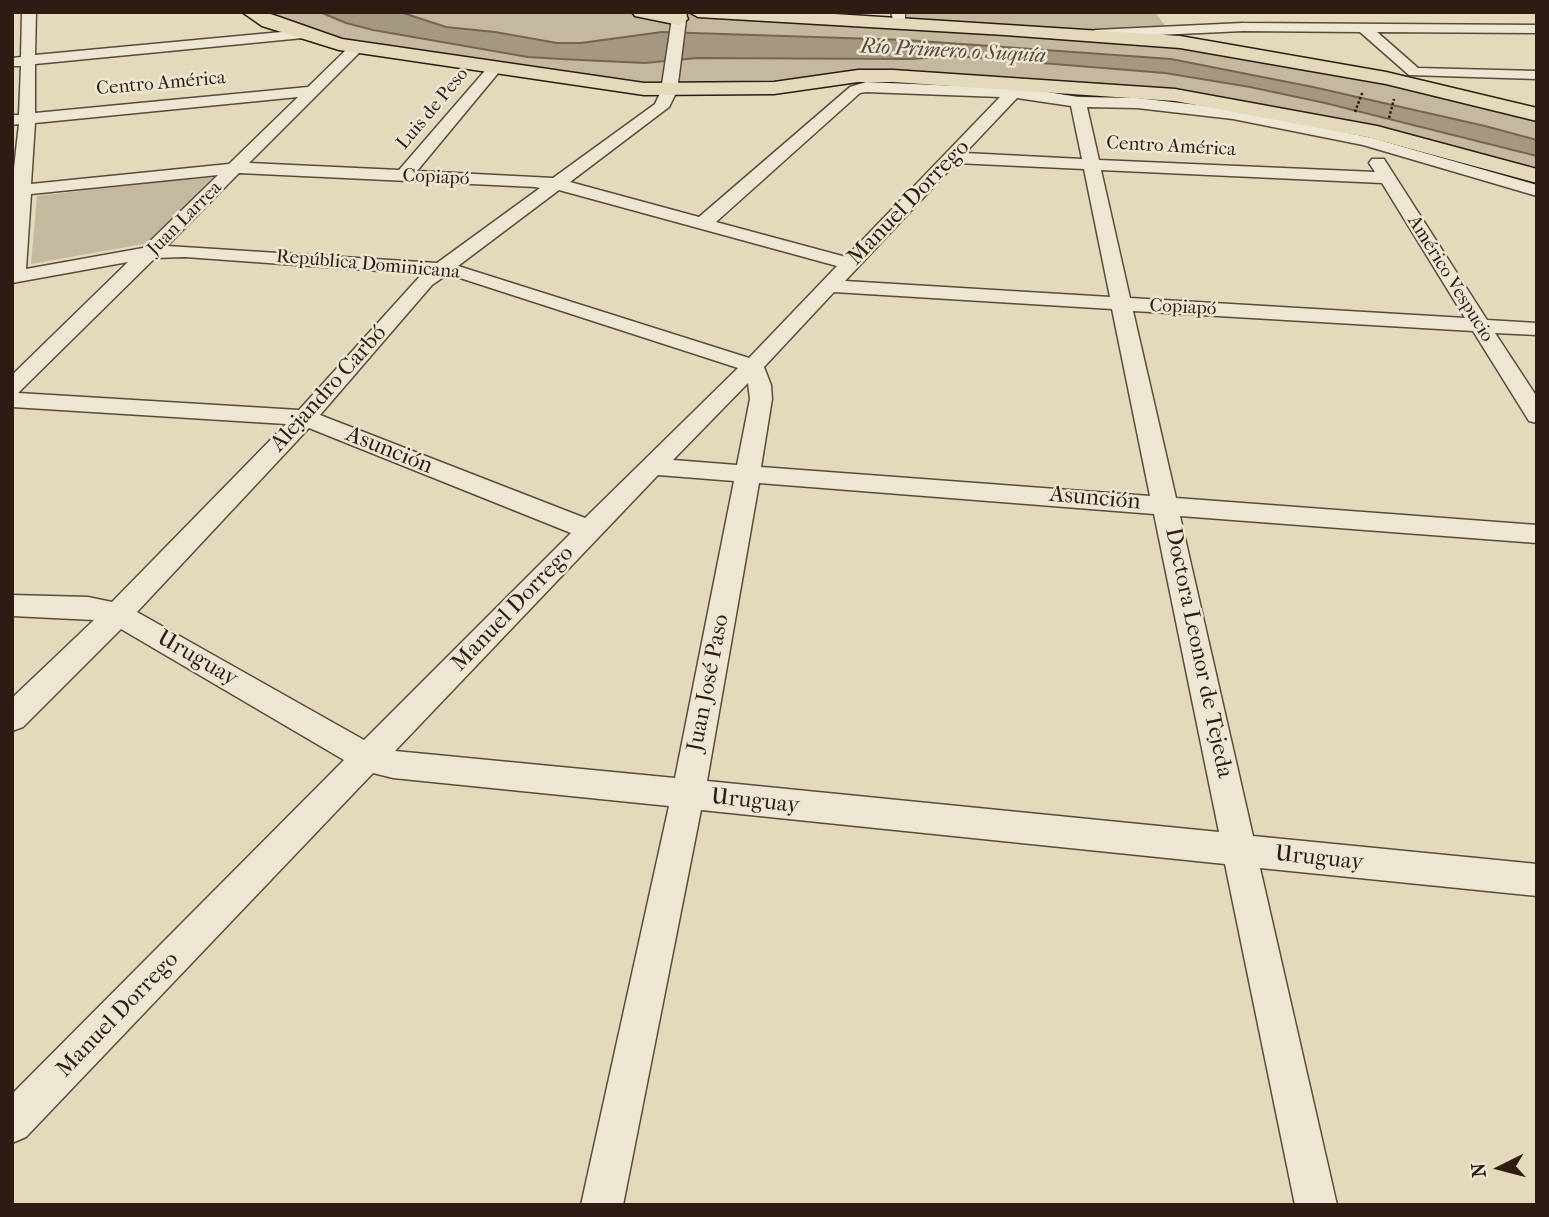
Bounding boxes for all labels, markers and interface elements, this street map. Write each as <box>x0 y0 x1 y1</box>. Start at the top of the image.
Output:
water label: Río Primero o Suquía <box>860 35 1046 69</box>
street label: Luis de Peso <box>392 63 474 155</box>
street label: Centro América <box>95 67 227 101</box>
street label: Centro América <box>1106 132 1236 162</box>
street label: Manuel Dorrego <box>842 134 976 272</box>
street label: Copiapó <box>402 165 470 191</box>
street label: Juan Larrea <box>143 177 227 261</box>
street label: Américo Vespucio <box>1402 211 1498 347</box>
street label: República Dominicana <box>275 246 461 284</box>
street label: Copiapó <box>1149 295 1217 321</box>
street label: Alejandro Carbó <box>265 320 393 458</box>
street label: Asunción <box>342 421 436 481</box>
street label: Asunción <box>1048 481 1142 517</box>
street label: Doctora Leonor de Tejeda <box>1158 525 1238 781</box>
street label: Manuel Dorrego <box>446 540 580 678</box>
street label: Juan José Paso <box>682 612 736 754</box>
street label: Uruguay <box>152 625 242 693</box>
street label: Uruguay <box>709 784 801 820</box>
street label: Uruguay <box>1273 841 1365 877</box>
street label: Manuel Dorrego <box>51 946 185 1084</box>
north arrow <box>1465 1133 1535 1203</box>
text: N <box>1467 1162 1491 1179</box>

